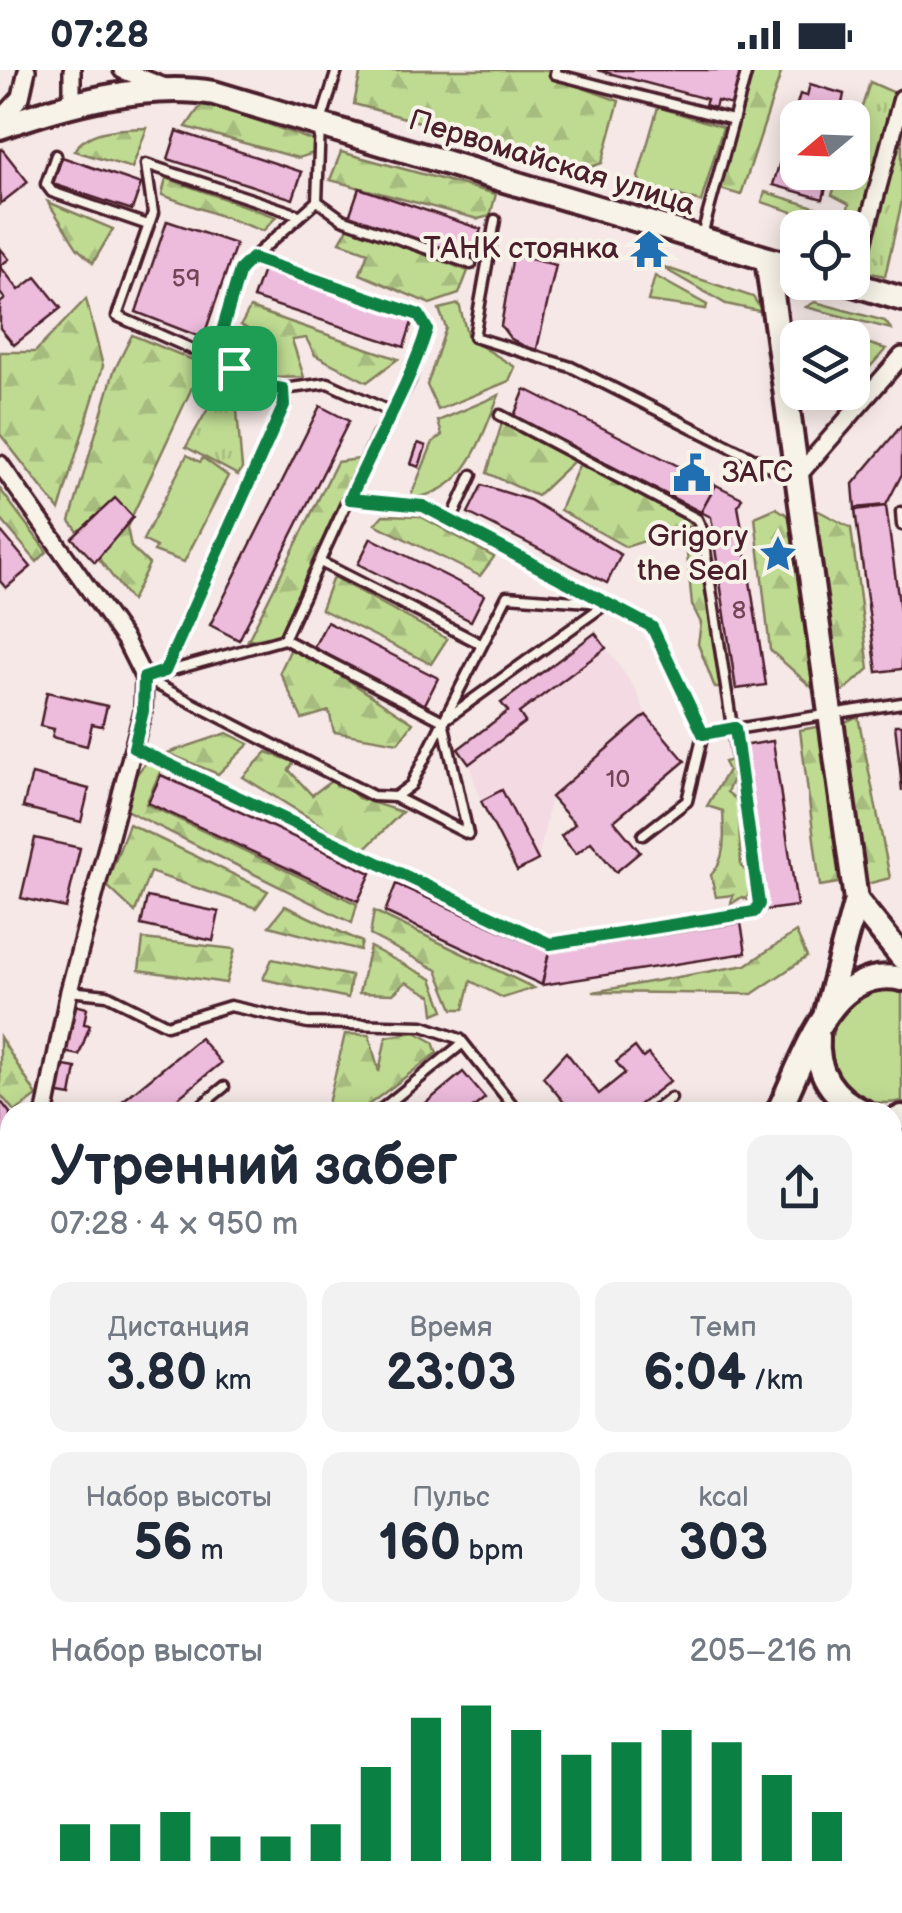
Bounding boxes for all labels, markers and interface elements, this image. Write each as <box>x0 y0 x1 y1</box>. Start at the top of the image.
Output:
text: 07:28 <box>50 13 149 58</box>
north arrow <box>780 100 870 190</box>
map controls <box>780 100 870 410</box>
street label: Первомайская улица <box>404 102 700 224</box>
button: locate <box>780 210 870 300</box>
temple icon: ТАНК стоянка <box>628 228 670 270</box>
place label: ТАНК стоянка <box>423 231 619 267</box>
house number: 59 <box>172 263 200 294</box>
button: layers <box>780 320 870 410</box>
pin <box>192 326 277 411</box>
icon: arrive <box>207 341 262 396</box>
public building icon: ЗАГС <box>671 452 713 494</box>
place label: ЗАГС <box>722 455 793 491</box>
place label: Grigory the Seal <box>637 519 748 589</box>
place icon: Grigory the Seal <box>757 533 799 575</box>
house number: 8 <box>732 595 746 626</box>
house number: 10 <box>606 764 630 795</box>
text: Утренний забег <box>50 1134 458 1201</box>
button: share <box>747 1135 852 1240</box>
text: 07:28 · 4 × 950 m <box>50 1205 298 1244</box>
text: Дистанция <box>108 1311 250 1344</box>
text: Время <box>409 1311 493 1344</box>
text: Темп <box>690 1311 757 1344</box>
text: 3.80 <box>106 1344 207 1404</box>
text: 23:03 <box>386 1344 516 1404</box>
text: 6:04 <box>643 1344 746 1404</box>
text: km <box>207 1364 252 1397</box>
text: /km <box>746 1364 803 1397</box>
text: Набор высоты <box>85 1481 272 1514</box>
text: Пульс <box>412 1481 490 1514</box>
text: kcal <box>698 1481 748 1514</box>
text: 56 <box>134 1514 193 1574</box>
text: 160 <box>378 1514 461 1574</box>
text: 303 <box>679 1514 768 1574</box>
text: m <box>193 1534 224 1567</box>
text: bpm <box>461 1534 524 1567</box>
text: Набор высоты <box>50 1632 263 1671</box>
text: 205–216 m <box>689 1632 852 1671</box>

